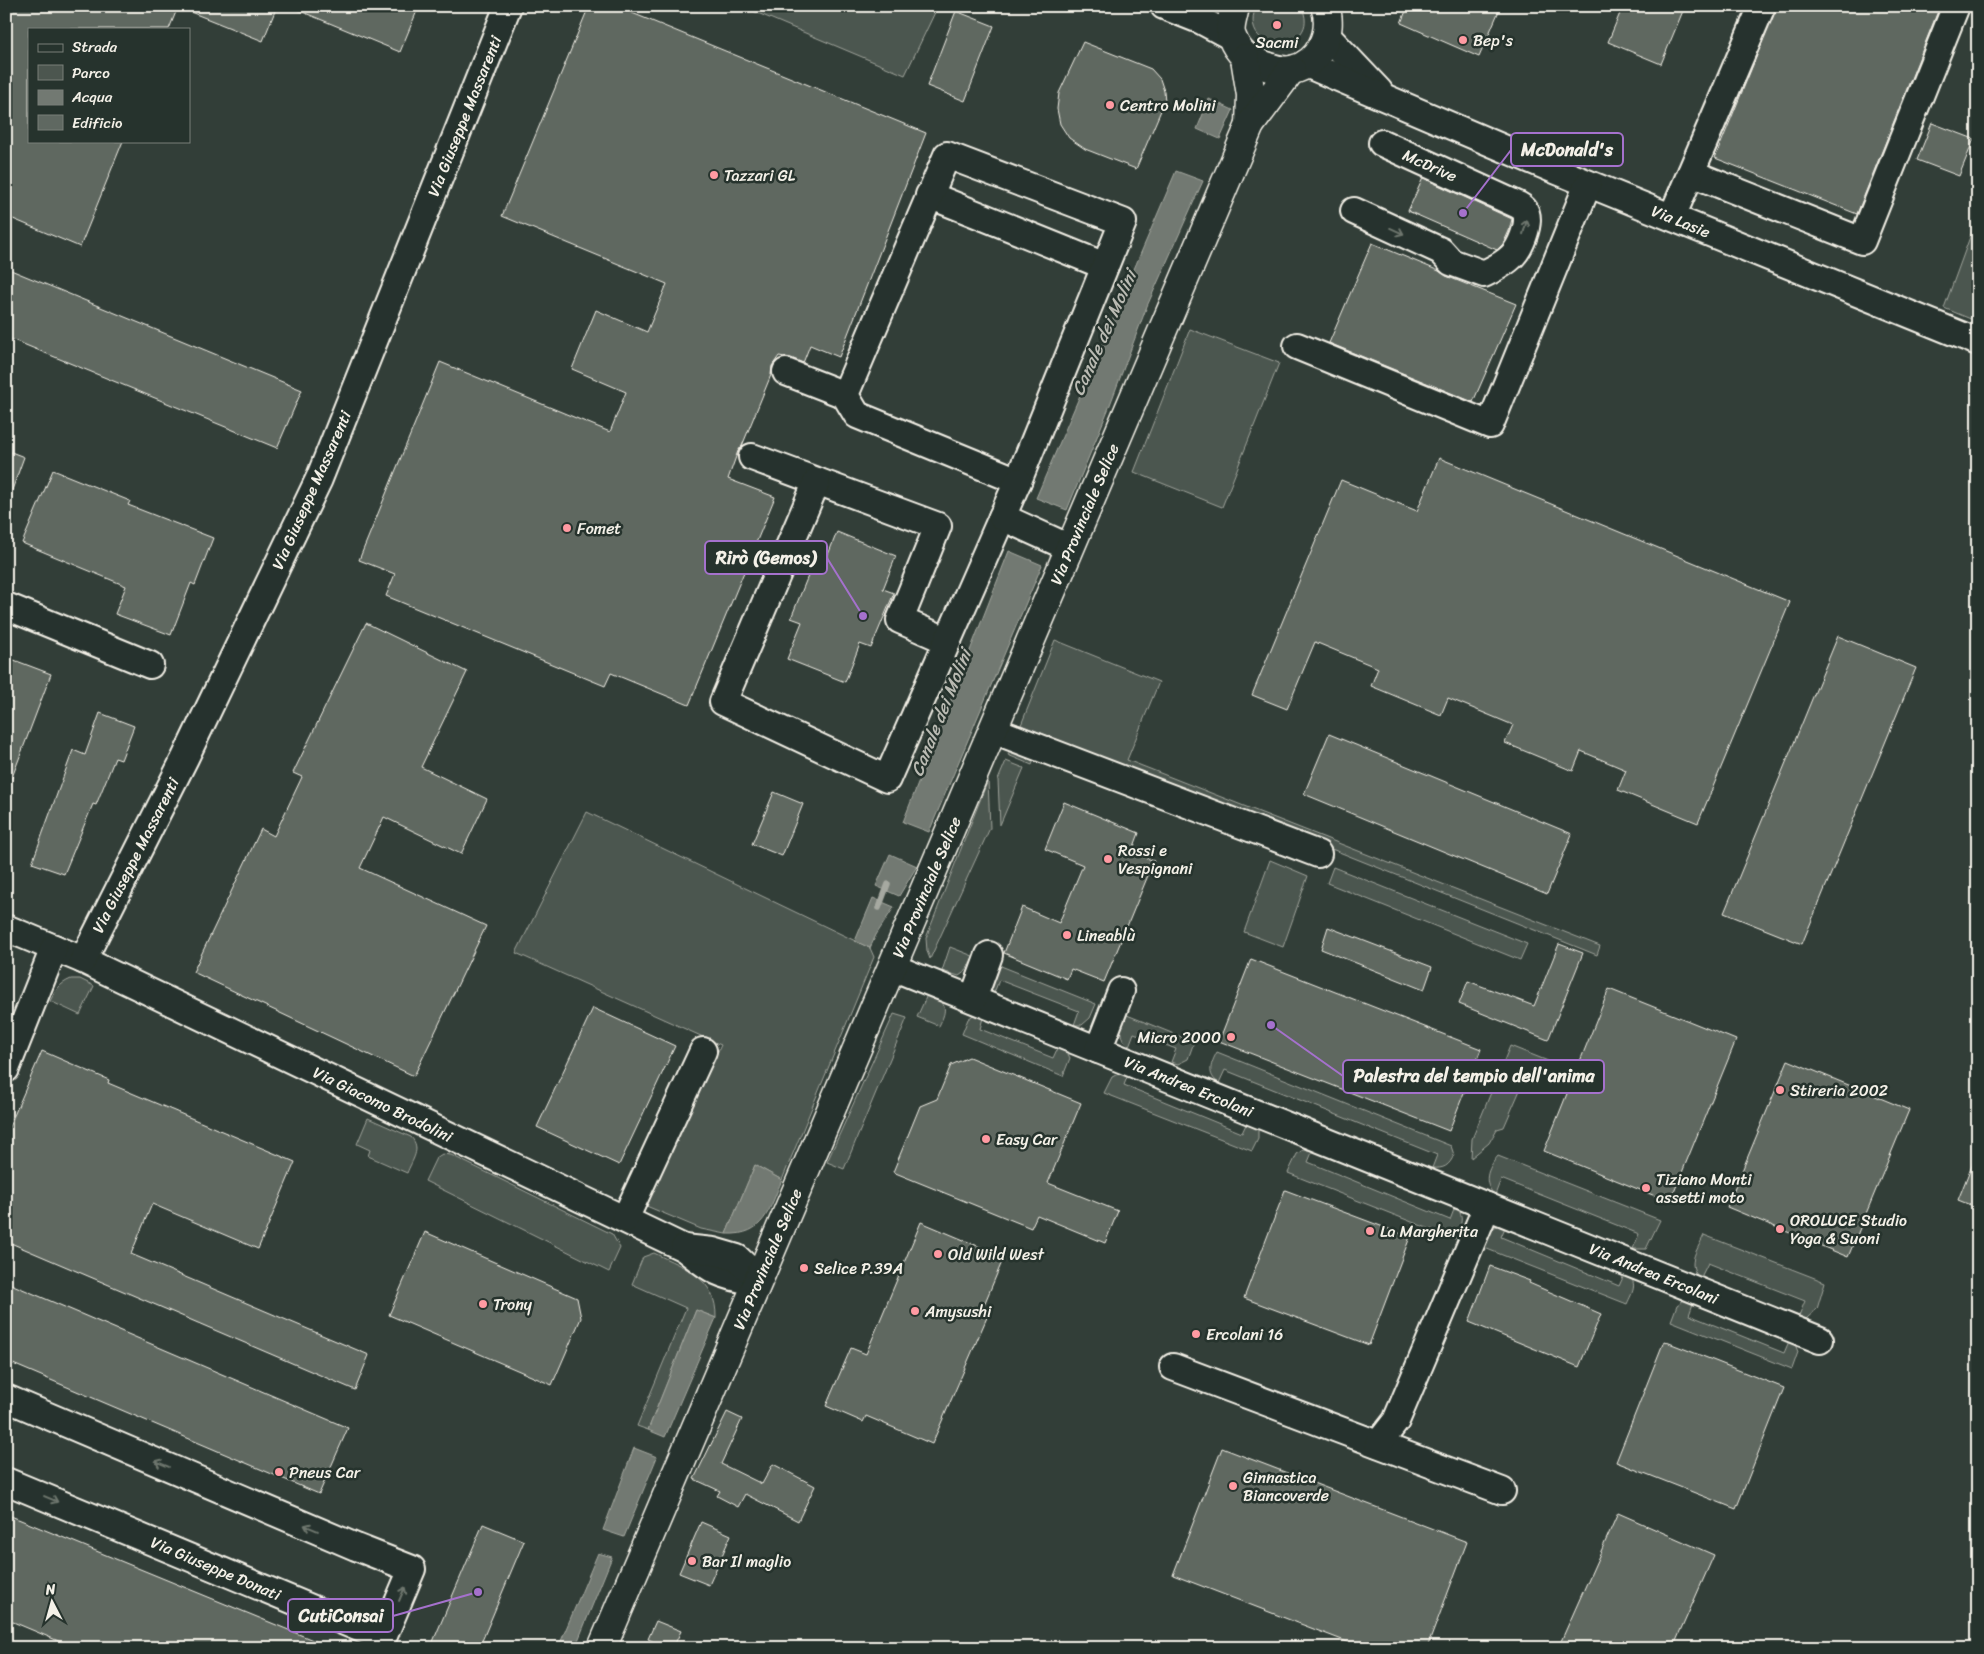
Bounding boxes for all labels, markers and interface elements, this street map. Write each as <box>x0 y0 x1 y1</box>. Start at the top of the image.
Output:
marker: Sacmi <box>1271 19 1283 31</box>
place label: Bep's <box>1473 26 1514 55</box>
legend <box>28 28 190 142</box>
place label: Sacmi <box>1256 28 1299 57</box>
street label: Via Giuseppe Massarenti <box>419 31 510 201</box>
text: Strada <box>72 34 118 60</box>
marker: Bep's <box>1457 34 1469 46</box>
text: Parco <box>72 60 110 86</box>
text: Acqua <box>71 84 113 110</box>
place label: Centro Molini <box>1120 91 1216 120</box>
marker: Centro Molini <box>1104 99 1116 111</box>
text: Edificio <box>72 110 123 136</box>
callout: McDonald's <box>1511 133 1623 166</box>
text: McDonald's <box>1520 134 1614 166</box>
street label: McDrive <box>1398 141 1462 190</box>
place label: Tazzari GL <box>724 161 796 190</box>
marker: Tazzari GL <box>708 169 720 181</box>
street label: Via Lasie <box>1647 196 1715 246</box>
one-way arrow <box>1520 220 1530 236</box>
one-way arrow <box>1389 227 1404 236</box>
water label: Canale dei Molini <box>1062 261 1148 401</box>
street label: Via Giuseppe Massarenti <box>263 405 360 574</box>
street label: Via Provinciale Selice <box>1042 439 1127 590</box>
place label: Fomet <box>577 514 621 543</box>
marker: Fomet <box>561 522 573 534</box>
callout: Rirò (Gemos) <box>705 541 827 574</box>
text: Rirò (Gemos) <box>715 542 818 574</box>
water label: Canale dei Molini <box>901 641 982 781</box>
street label: Via Giuseppe Massarenti <box>84 772 188 938</box>
street label: Via Provinciale Selice <box>884 812 969 963</box>
place label: Rossi e Vespignani <box>1118 836 1193 883</box>
marker: Rossi e Vespignani <box>1102 853 1114 865</box>
place label: Lineablù <box>1077 921 1136 950</box>
marker: Lineablù <box>1061 929 1073 941</box>
place label: Micro 2000 <box>1137 1023 1221 1052</box>
marker: Micro 2000 <box>1225 1031 1237 1043</box>
street label: Via Andrea Ercolani <box>1120 1047 1258 1126</box>
street label: Via Giacomo Brodolini <box>308 1058 458 1151</box>
callout: Palestra del tempio dell'anima <box>1343 1060 1604 1093</box>
text: Palestra del tempio dell'anima <box>1353 1060 1595 1092</box>
place label: Stireria 2002 <box>1790 1076 1888 1105</box>
marker: Stireria 2002 <box>1774 1084 1786 1096</box>
place label: Easy Car <box>996 1125 1059 1154</box>
marker: Easy Car <box>980 1133 992 1145</box>
place label: Tiziano Monti assetti moto <box>1656 1165 1752 1212</box>
marker: Tiziano Monti assetti moto <box>1640 1182 1652 1194</box>
street label: Via Provinciale Selice <box>725 1184 810 1335</box>
place label: OROLUCE Studio Yoga & Suoni <box>1790 1206 1907 1253</box>
place label: La Margherita <box>1380 1217 1479 1246</box>
marker: OROLUCE Studio Yoga & Suoni <box>1774 1223 1786 1235</box>
marker: La Margherita <box>1364 1225 1376 1237</box>
street label: Via Andrea Ercolani <box>1585 1234 1723 1313</box>
place label: Old Wild West <box>948 1240 1045 1269</box>
marker: Old Wild West <box>932 1248 944 1260</box>
place label: Selice P.39A <box>814 1254 903 1283</box>
marker: Selice P.39A <box>798 1262 810 1274</box>
place label: Trony <box>493 1290 533 1319</box>
place label: Amysushi <box>924 1297 992 1326</box>
marker: Trony <box>477 1298 489 1310</box>
marker: Amysushi <box>909 1305 921 1317</box>
place label: Ercolani 16 <box>1206 1320 1283 1349</box>
marker: Ercolani 16 <box>1190 1328 1202 1340</box>
place label: Pneus Car <box>289 1458 362 1487</box>
one-way arrow <box>155 1459 170 1469</box>
place label: Ginnastica Biancoverde <box>1243 1463 1329 1510</box>
marker: Pneus Car <box>273 1466 285 1478</box>
marker: Ginnastica Biancoverde <box>1227 1480 1239 1492</box>
one-way arrow <box>43 1495 58 1505</box>
one-way arrow <box>304 1523 319 1533</box>
street label: Via Giuseppe Donati <box>146 1528 286 1609</box>
place label: Bar Il maglio <box>702 1547 791 1576</box>
marker: Bar Il maglio <box>686 1555 698 1567</box>
north arrow <box>28 1576 78 1626</box>
text: N <box>44 1577 57 1603</box>
one-way arrow <box>397 1587 407 1602</box>
callout: CutiConsai <box>288 1599 393 1632</box>
text: CutiConsai <box>298 1600 384 1632</box>

